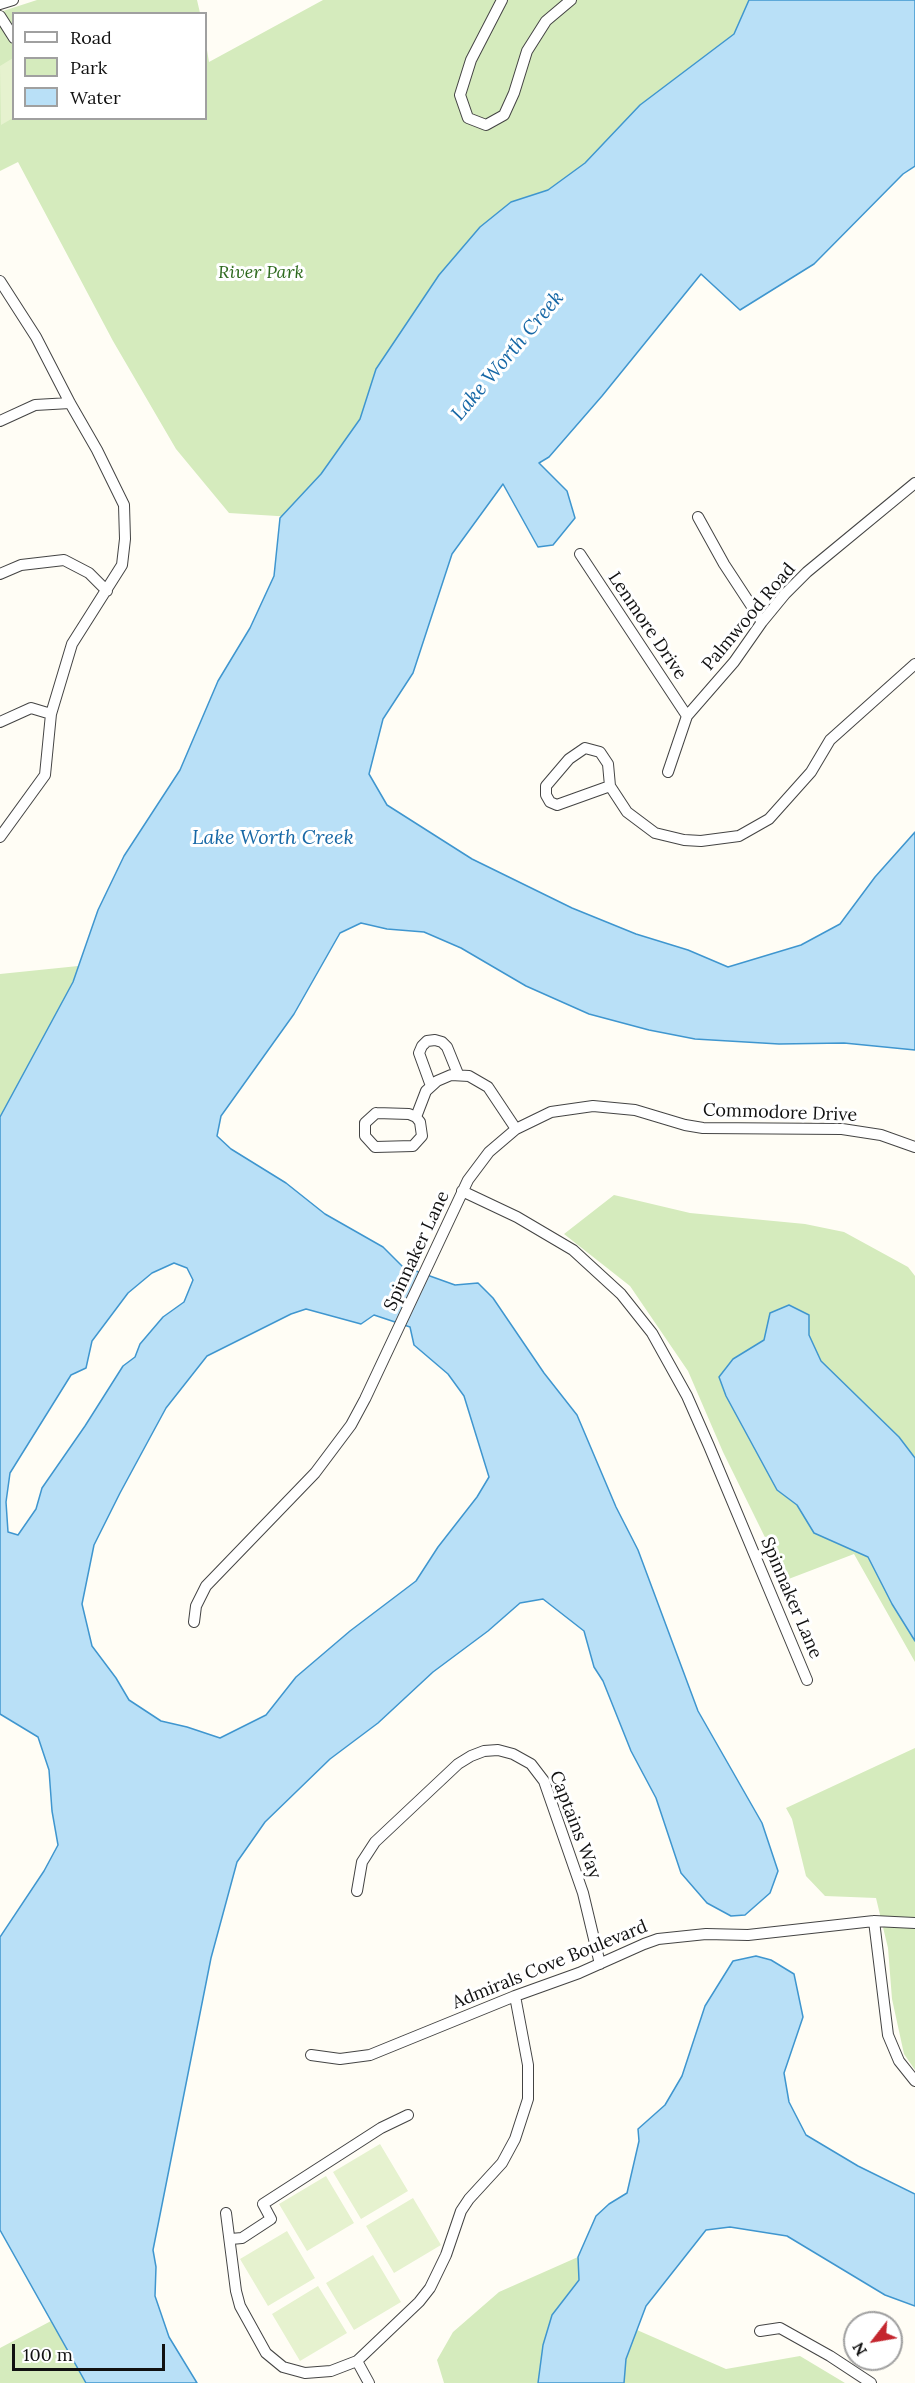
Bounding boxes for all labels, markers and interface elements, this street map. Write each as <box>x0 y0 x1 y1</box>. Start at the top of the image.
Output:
legend <box>12 12 207 120</box>
text: Road <box>70 26 112 49</box>
text: Park <box>70 56 107 79</box>
text: Water <box>70 86 121 109</box>
park label: River Park <box>218 262 304 284</box>
water label: Lake Worth Creek <box>447 286 569 426</box>
street label: Palmwood Road <box>698 559 800 675</box>
street label: Lenmore Drive <box>603 568 691 684</box>
water label: Lake Worth Creek <box>192 826 354 850</box>
street label: Commodore Drive <box>703 1100 857 1126</box>
street label: Spinnaker Lane <box>380 1188 454 1314</box>
street label: Spinnaker Lane <box>756 1534 826 1662</box>
street label: Captains Way <box>545 1768 605 1882</box>
street label: Admirals Cove Boulevard <box>449 1916 651 2014</box>
north arrow <box>843 2311 903 2371</box>
scale bar <box>15 2332 168 2370</box>
text: N <box>848 2339 871 2360</box>
text: 100 m <box>23 2343 73 2366</box>

